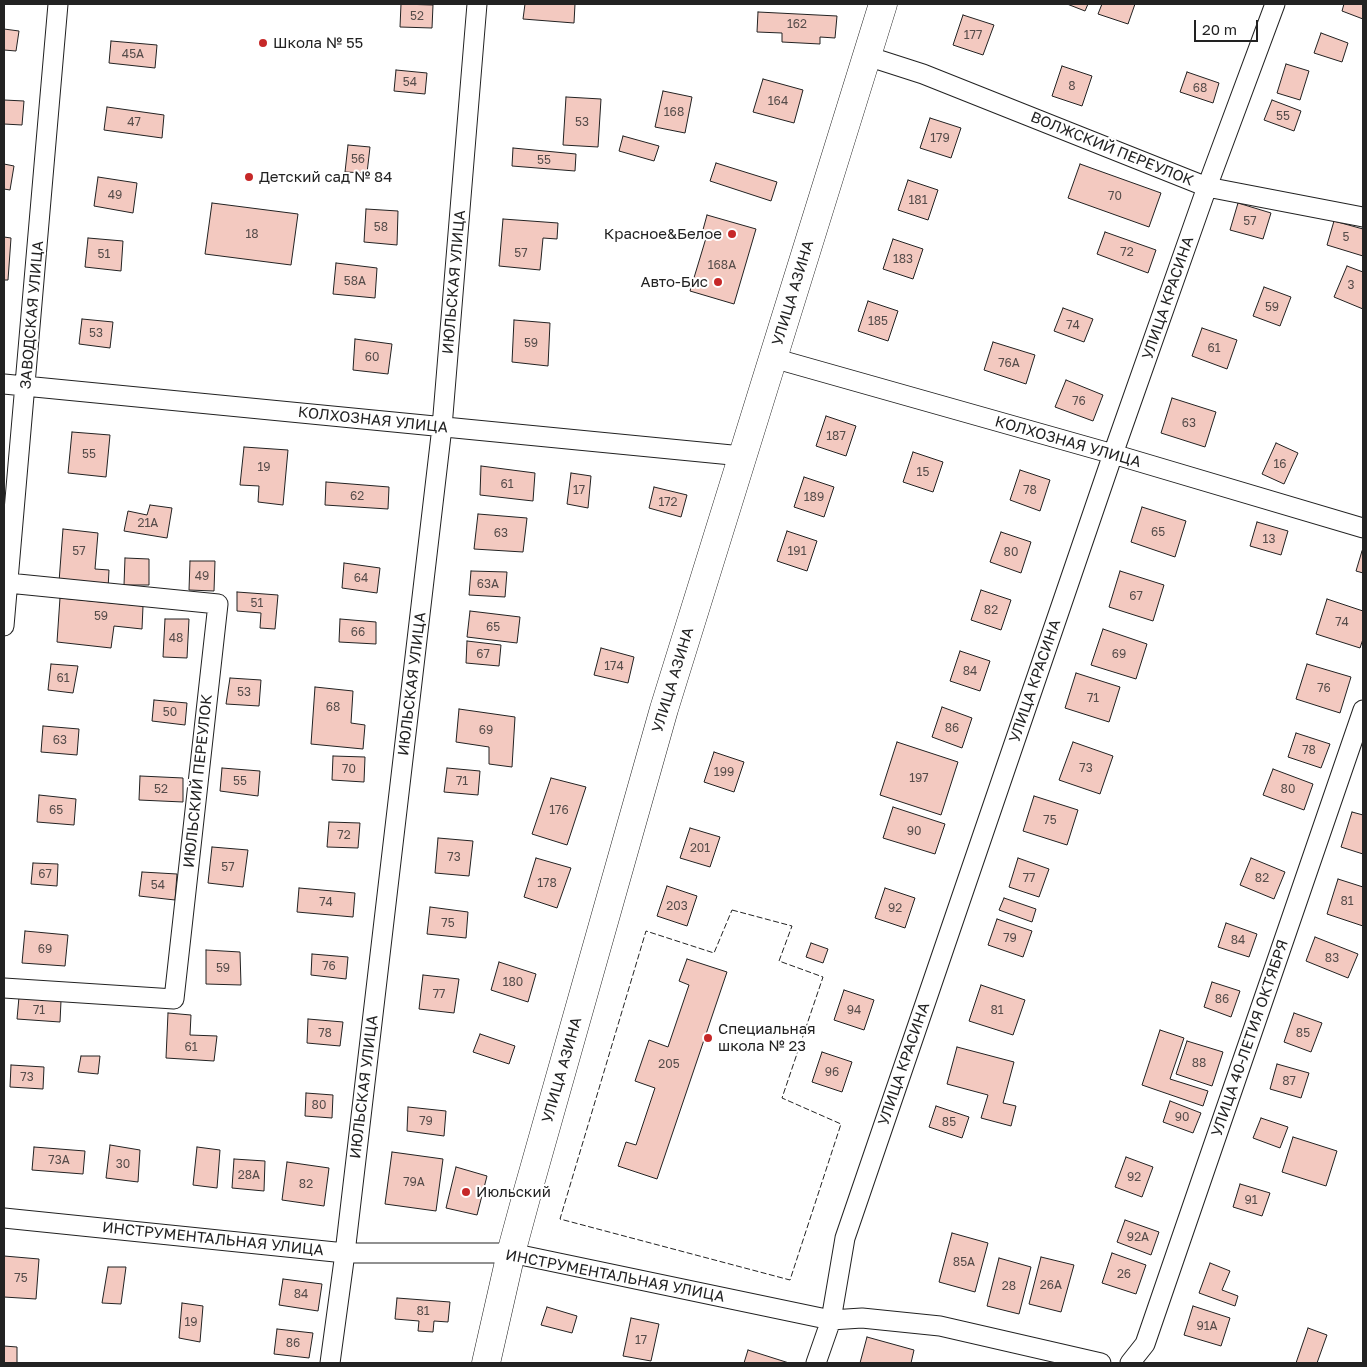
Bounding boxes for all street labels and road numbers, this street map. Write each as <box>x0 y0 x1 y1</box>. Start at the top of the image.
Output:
street label: ВОЛЖСКИЙ ПЕРЕУЛОК <box>1028 108 1196 190</box>
street label: ИЮЛЬСКАЯ УЛИЦА <box>439 209 469 355</box>
street label: УЛИЦА КРАСИНА <box>1139 234 1197 362</box>
street label: УЛИЦА АЗИНА <box>768 238 818 348</box>
street label: ЗАВОДСКАЯ УЛИЦА <box>17 240 47 390</box>
street label: КОЛХОЗНАЯ УЛИЦА <box>297 403 449 437</box>
street label: КОЛХОЗНАЯ УЛИЦА <box>993 413 1143 471</box>
street label: ИЮЛЬСКАЯ УЛИЦА <box>394 611 430 757</box>
street label: УЛИЦА КРАСИНА <box>1006 617 1064 745</box>
street label: УЛИЦА АЗИНА <box>648 625 698 735</box>
street label: ИЮЛЬСКИЙ ПЕРЕУЛОК <box>180 693 216 869</box>
street label: УЛИЦА 40-ЛЕТИЯ ОКТЯБРЯ <box>1208 937 1292 1139</box>
street label: УЛИЦА КРАСИНА <box>875 1000 933 1128</box>
street label: ИЮЛЬСКАЯ УЛИЦА <box>346 1014 382 1160</box>
street label: УЛИЦА АЗИНА <box>538 1015 586 1125</box>
street label: ИНСТРУМЕНТАЛЬНАЯ УЛИЦА <box>101 1218 325 1260</box>
street label: ИНСТРУМЕНТАЛЬНАЯ УЛИЦА <box>504 1246 726 1306</box>

